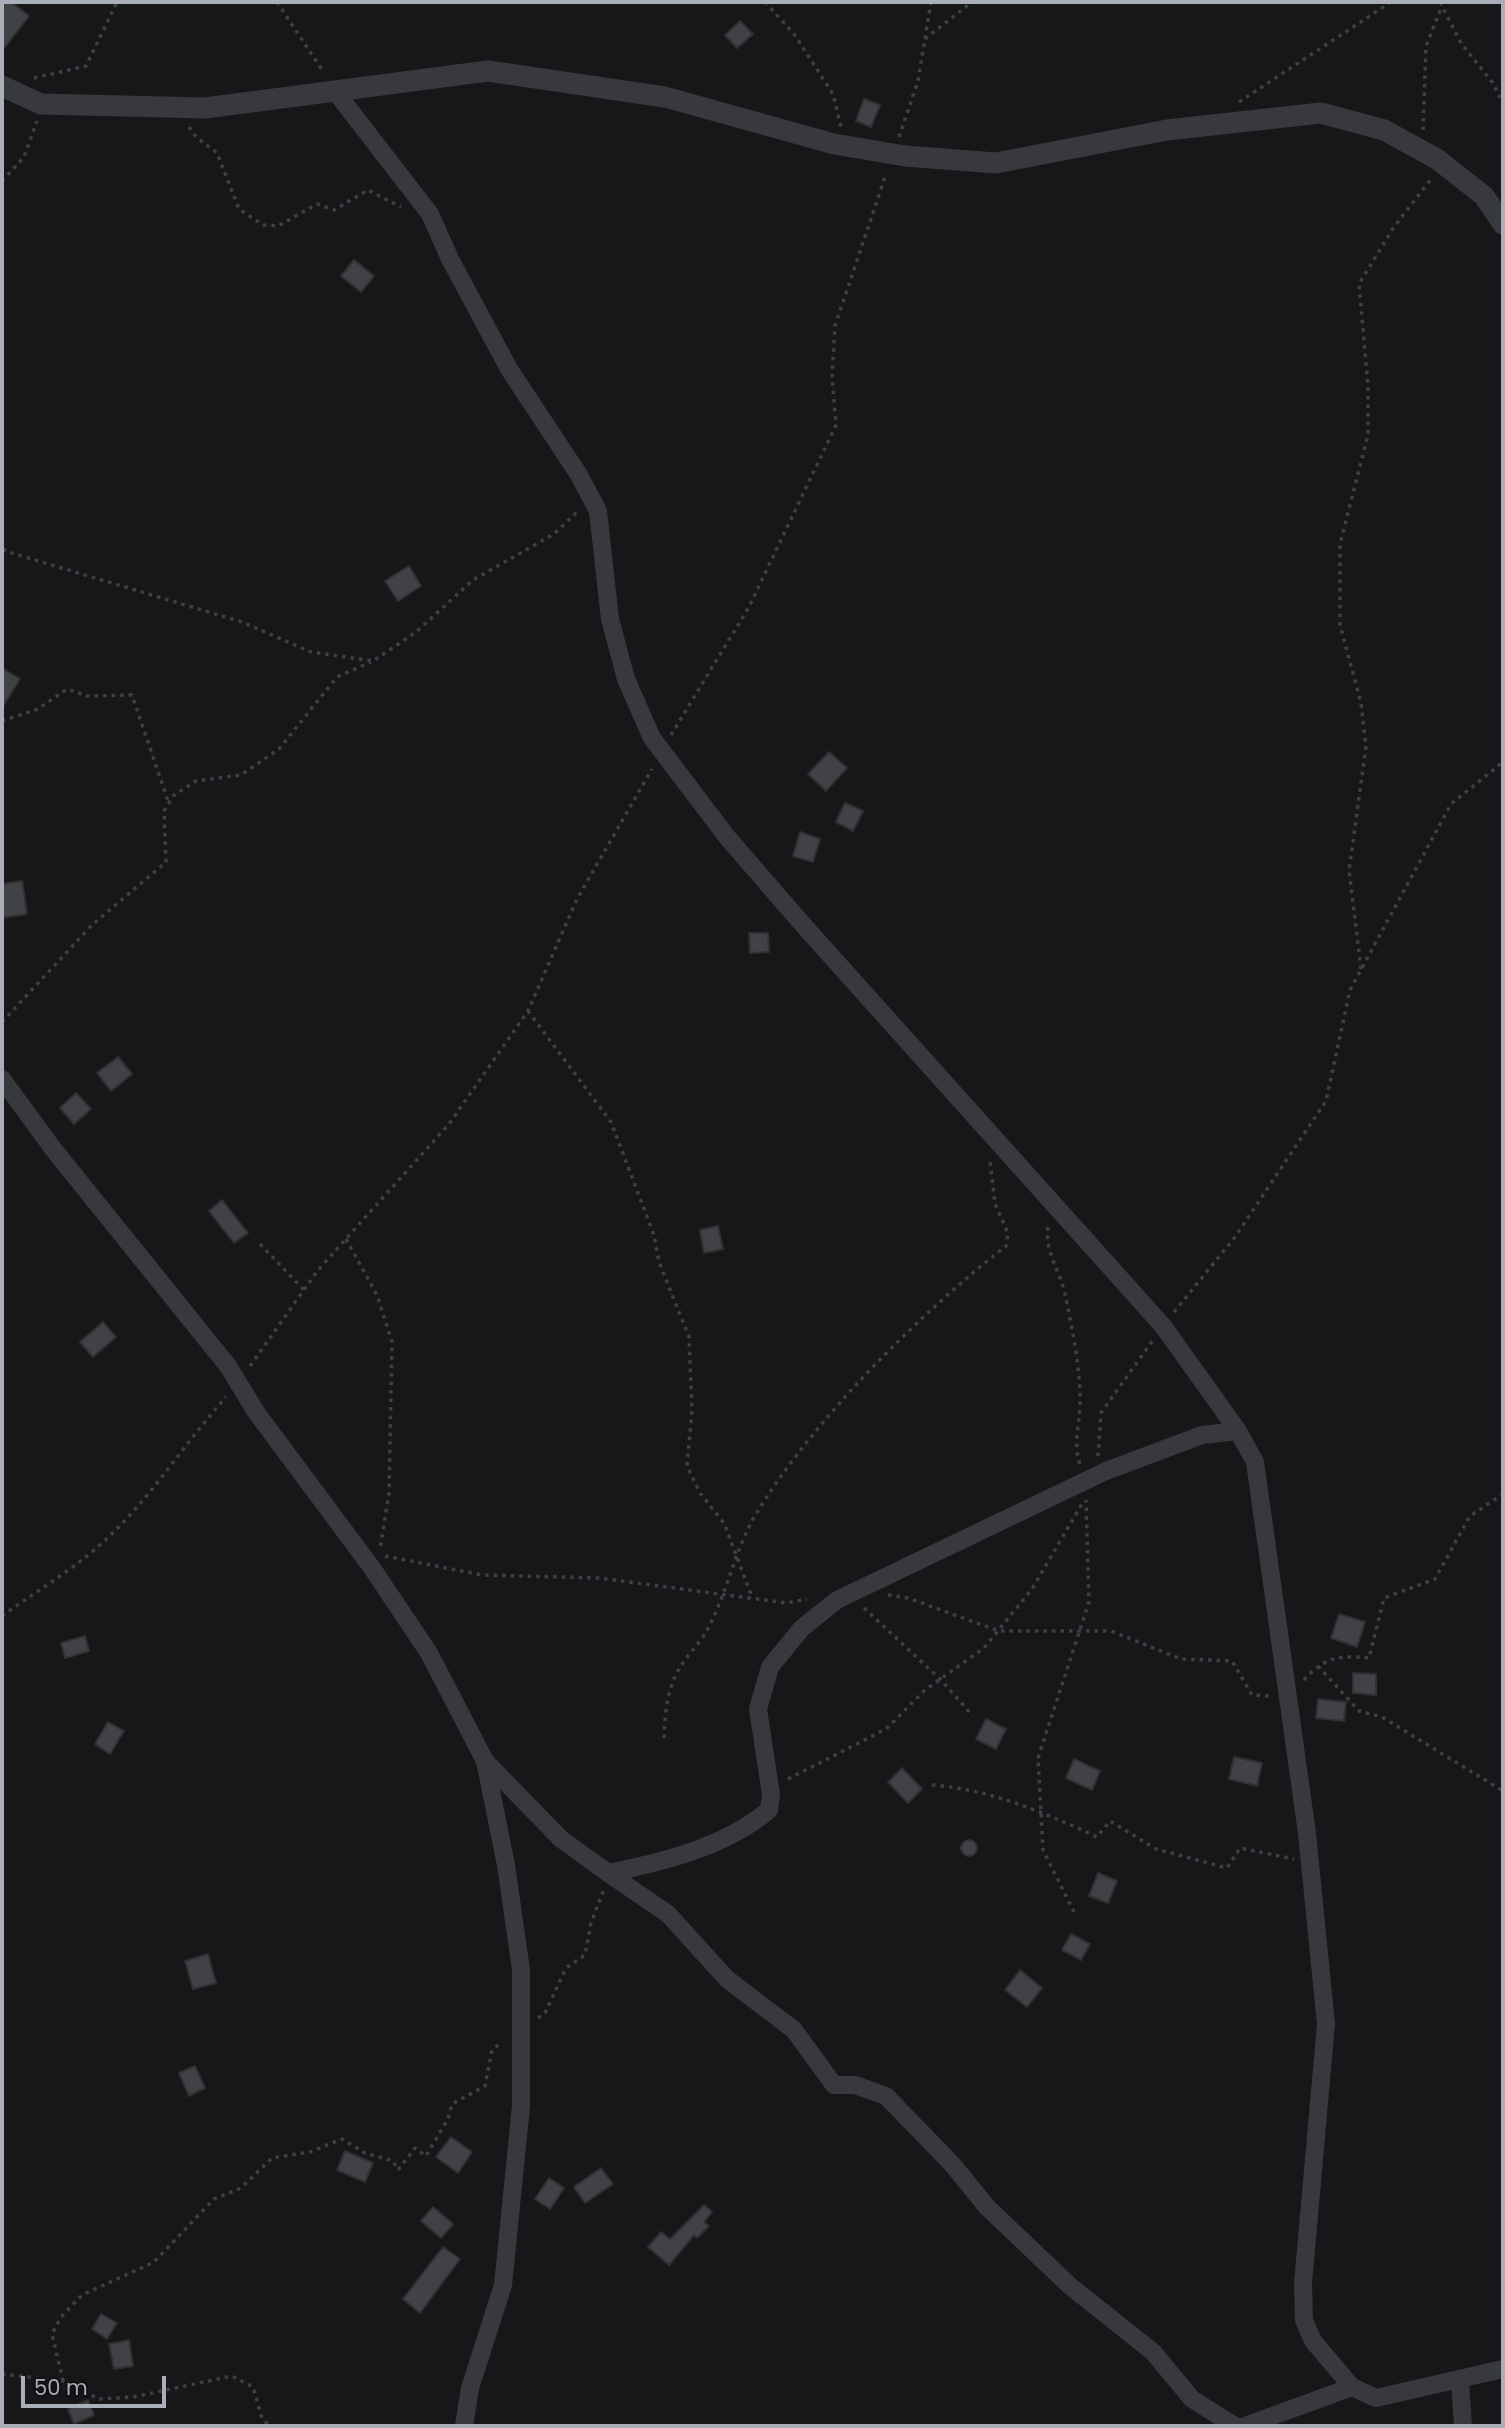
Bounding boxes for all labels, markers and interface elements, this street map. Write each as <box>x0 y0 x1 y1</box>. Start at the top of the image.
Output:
scale bar <box>24 2362 170 2406</box>
text: 50 m <box>34 2373 88 2402</box>

